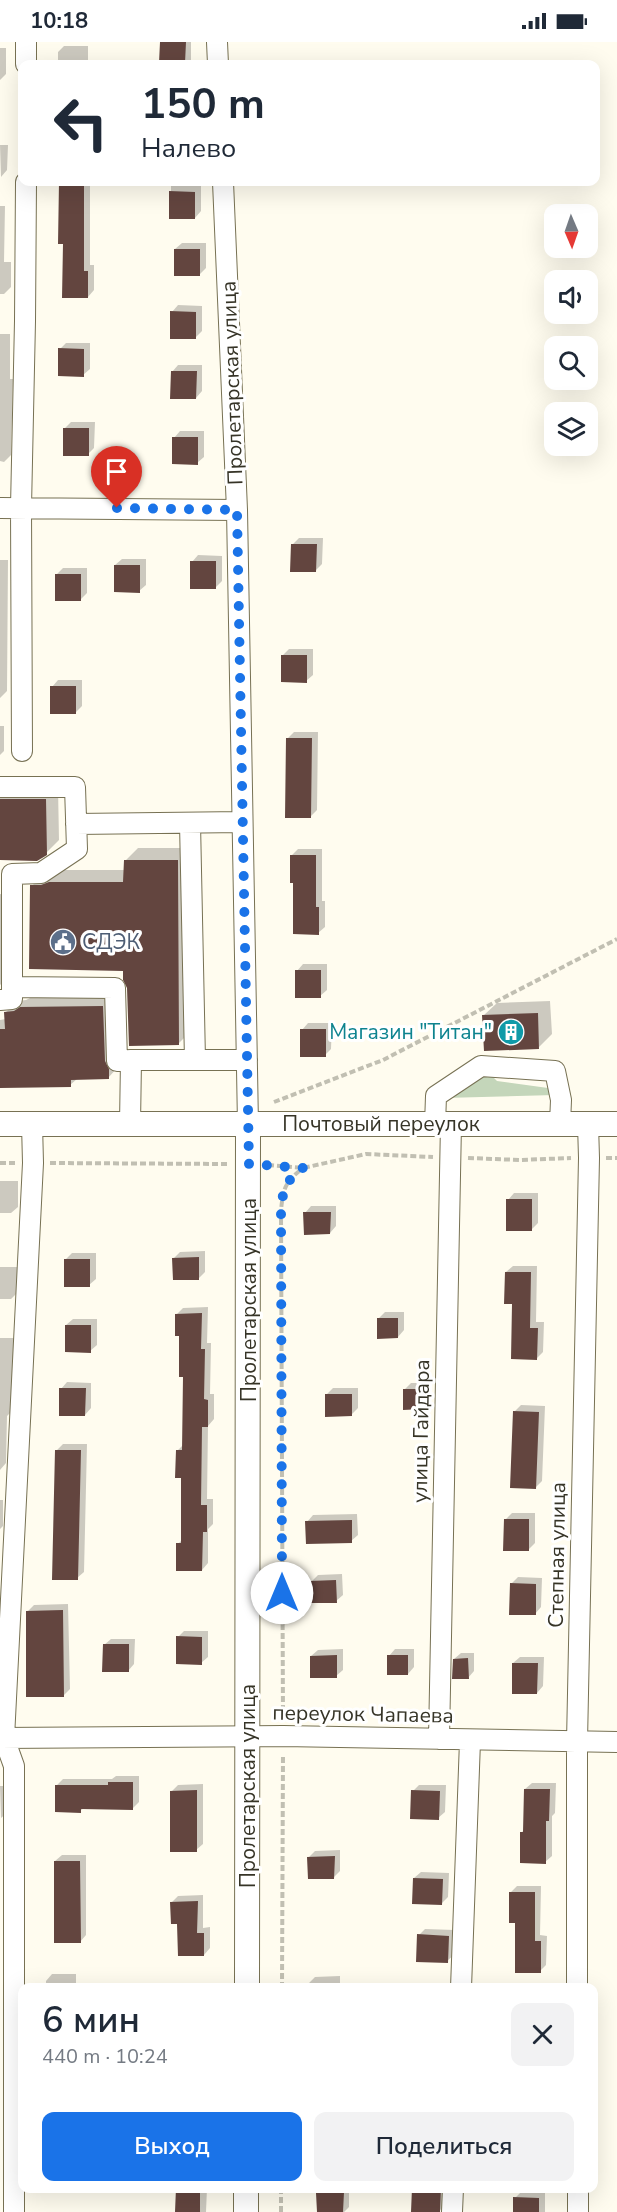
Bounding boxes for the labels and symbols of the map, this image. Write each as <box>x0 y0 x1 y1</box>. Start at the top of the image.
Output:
north arrow <box>544 204 598 258</box>
street label: Пролетарская улица <box>214 281 250 485</box>
pin <box>91 446 142 508</box>
public building icon: СДЭК <box>48 927 78 957</box>
place label: СДЭК <box>82 928 141 956</box>
building icon: Магазин "Титан" <box>496 1017 526 1047</box>
place label: Магазин "Титан" <box>329 1018 492 1046</box>
street label: Почтовый переулок <box>282 1110 481 1138</box>
street label: Пролетарская улица <box>235 1198 263 1402</box>
street label: улица Гайдара <box>406 1359 436 1503</box>
street label: Степная улица <box>542 1482 572 1628</box>
position arrow <box>250 1561 314 1625</box>
street label: Пролетарская улица <box>234 1684 262 1888</box>
street label: переулок Чапаева <box>272 1698 454 1730</box>

